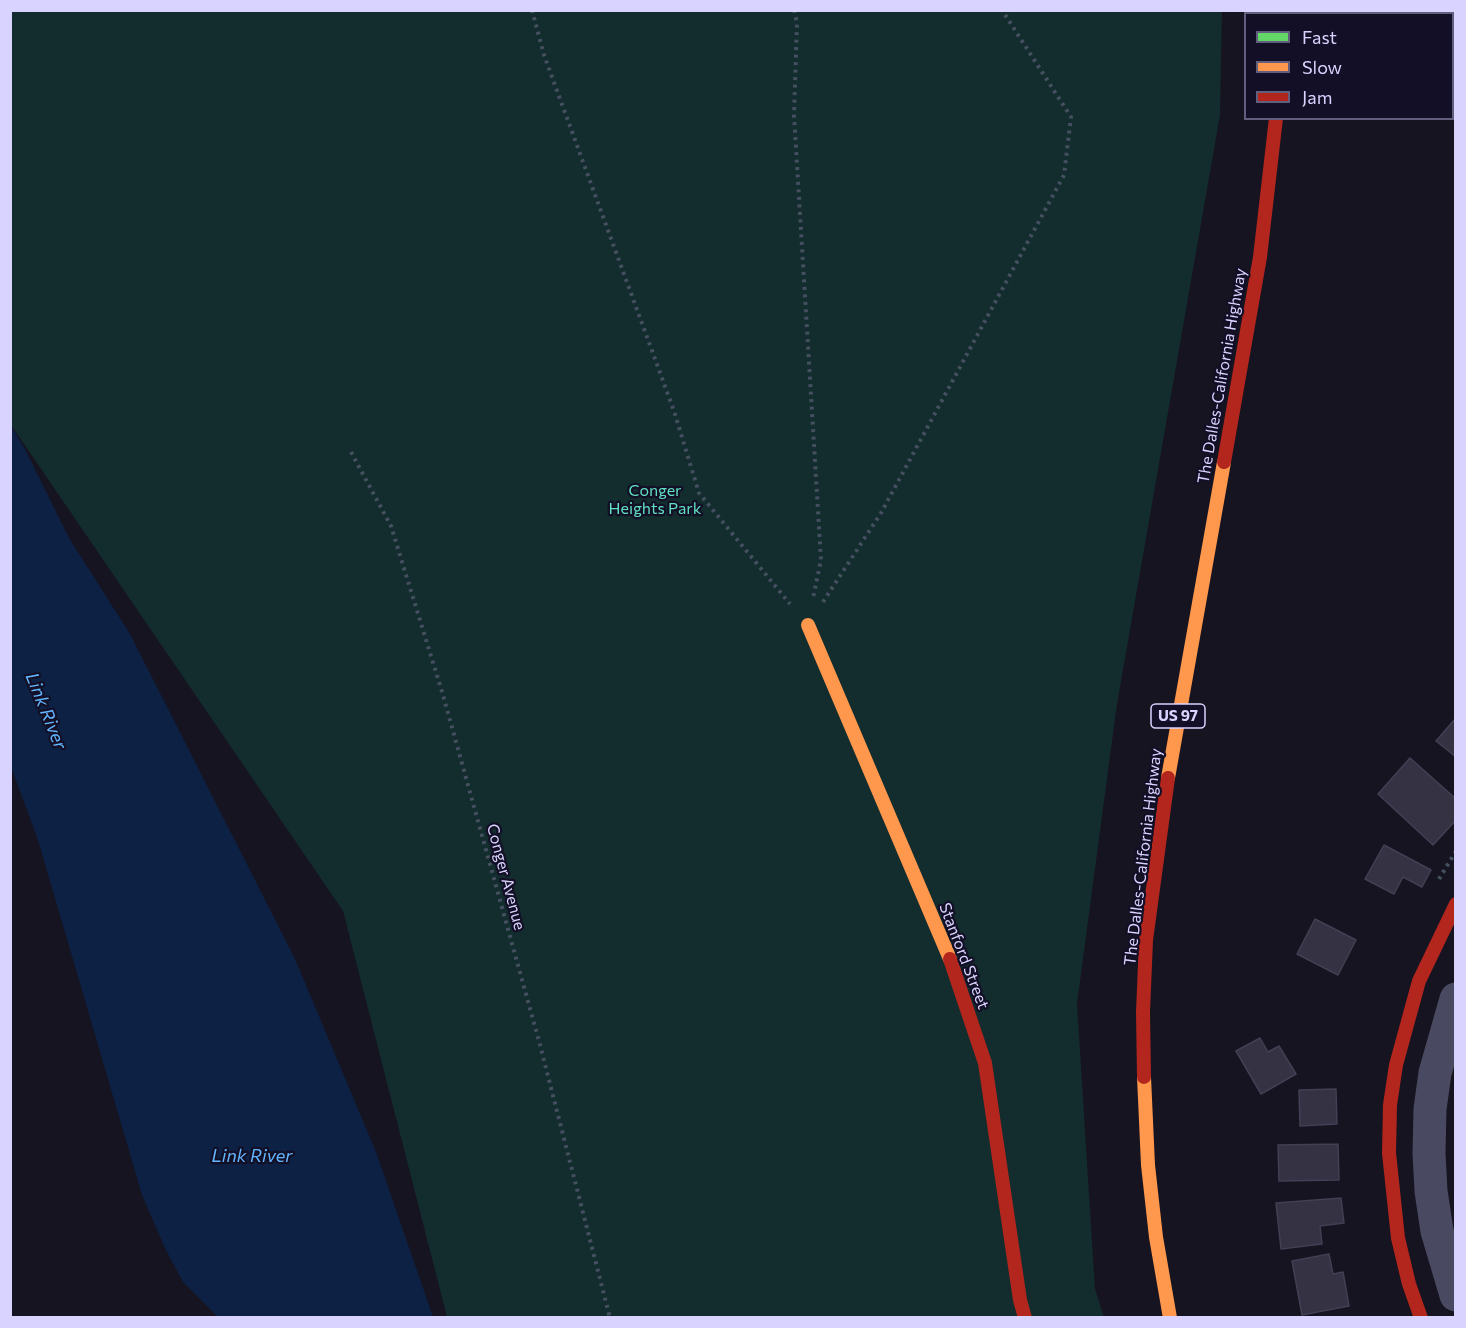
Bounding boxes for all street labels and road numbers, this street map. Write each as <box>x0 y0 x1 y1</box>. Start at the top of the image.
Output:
street label: The Dalles-California Highway <box>1194 267 1250 485</box>
road number: US 97 <box>1151 704 1205 728</box>
street label: The Dalles-California Highway <box>1120 747 1166 967</box>
street label: Conger Avenue <box>483 822 529 932</box>
street label: Stanford Street <box>935 900 993 1012</box>

